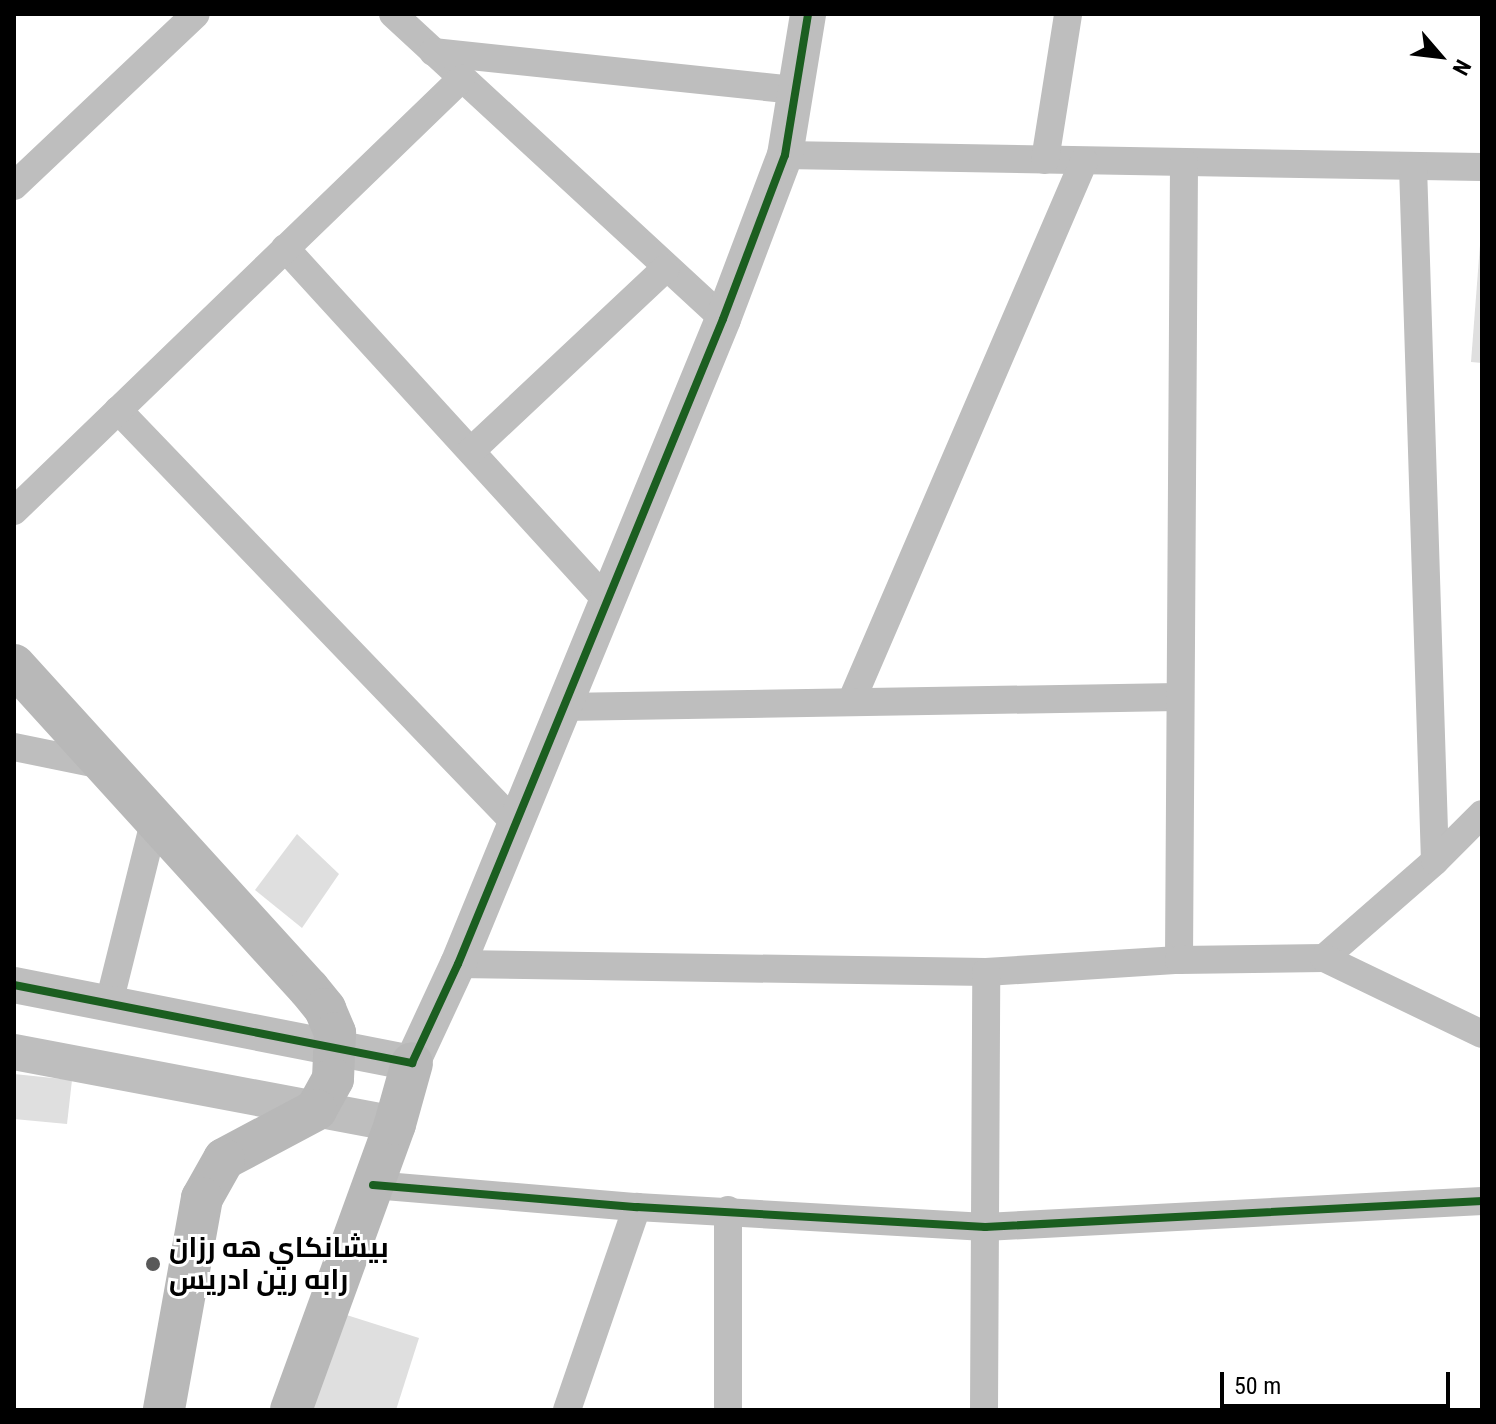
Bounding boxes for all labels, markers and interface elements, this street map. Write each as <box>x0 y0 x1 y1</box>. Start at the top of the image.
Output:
north arrow <box>1400 16 1480 96</box>
text: N <box>1447 56 1476 79</box>
place label: بيشانكاي هه رزان رابه رين ادريس <box>169 1231 389 1297</box>
marker: بيشانكاي هه رزان رابه رين ادريس <box>144 1255 162 1273</box>
scale bar <box>1224 1356 1454 1406</box>
text: 50 m <box>1234 1372 1281 1400</box>

